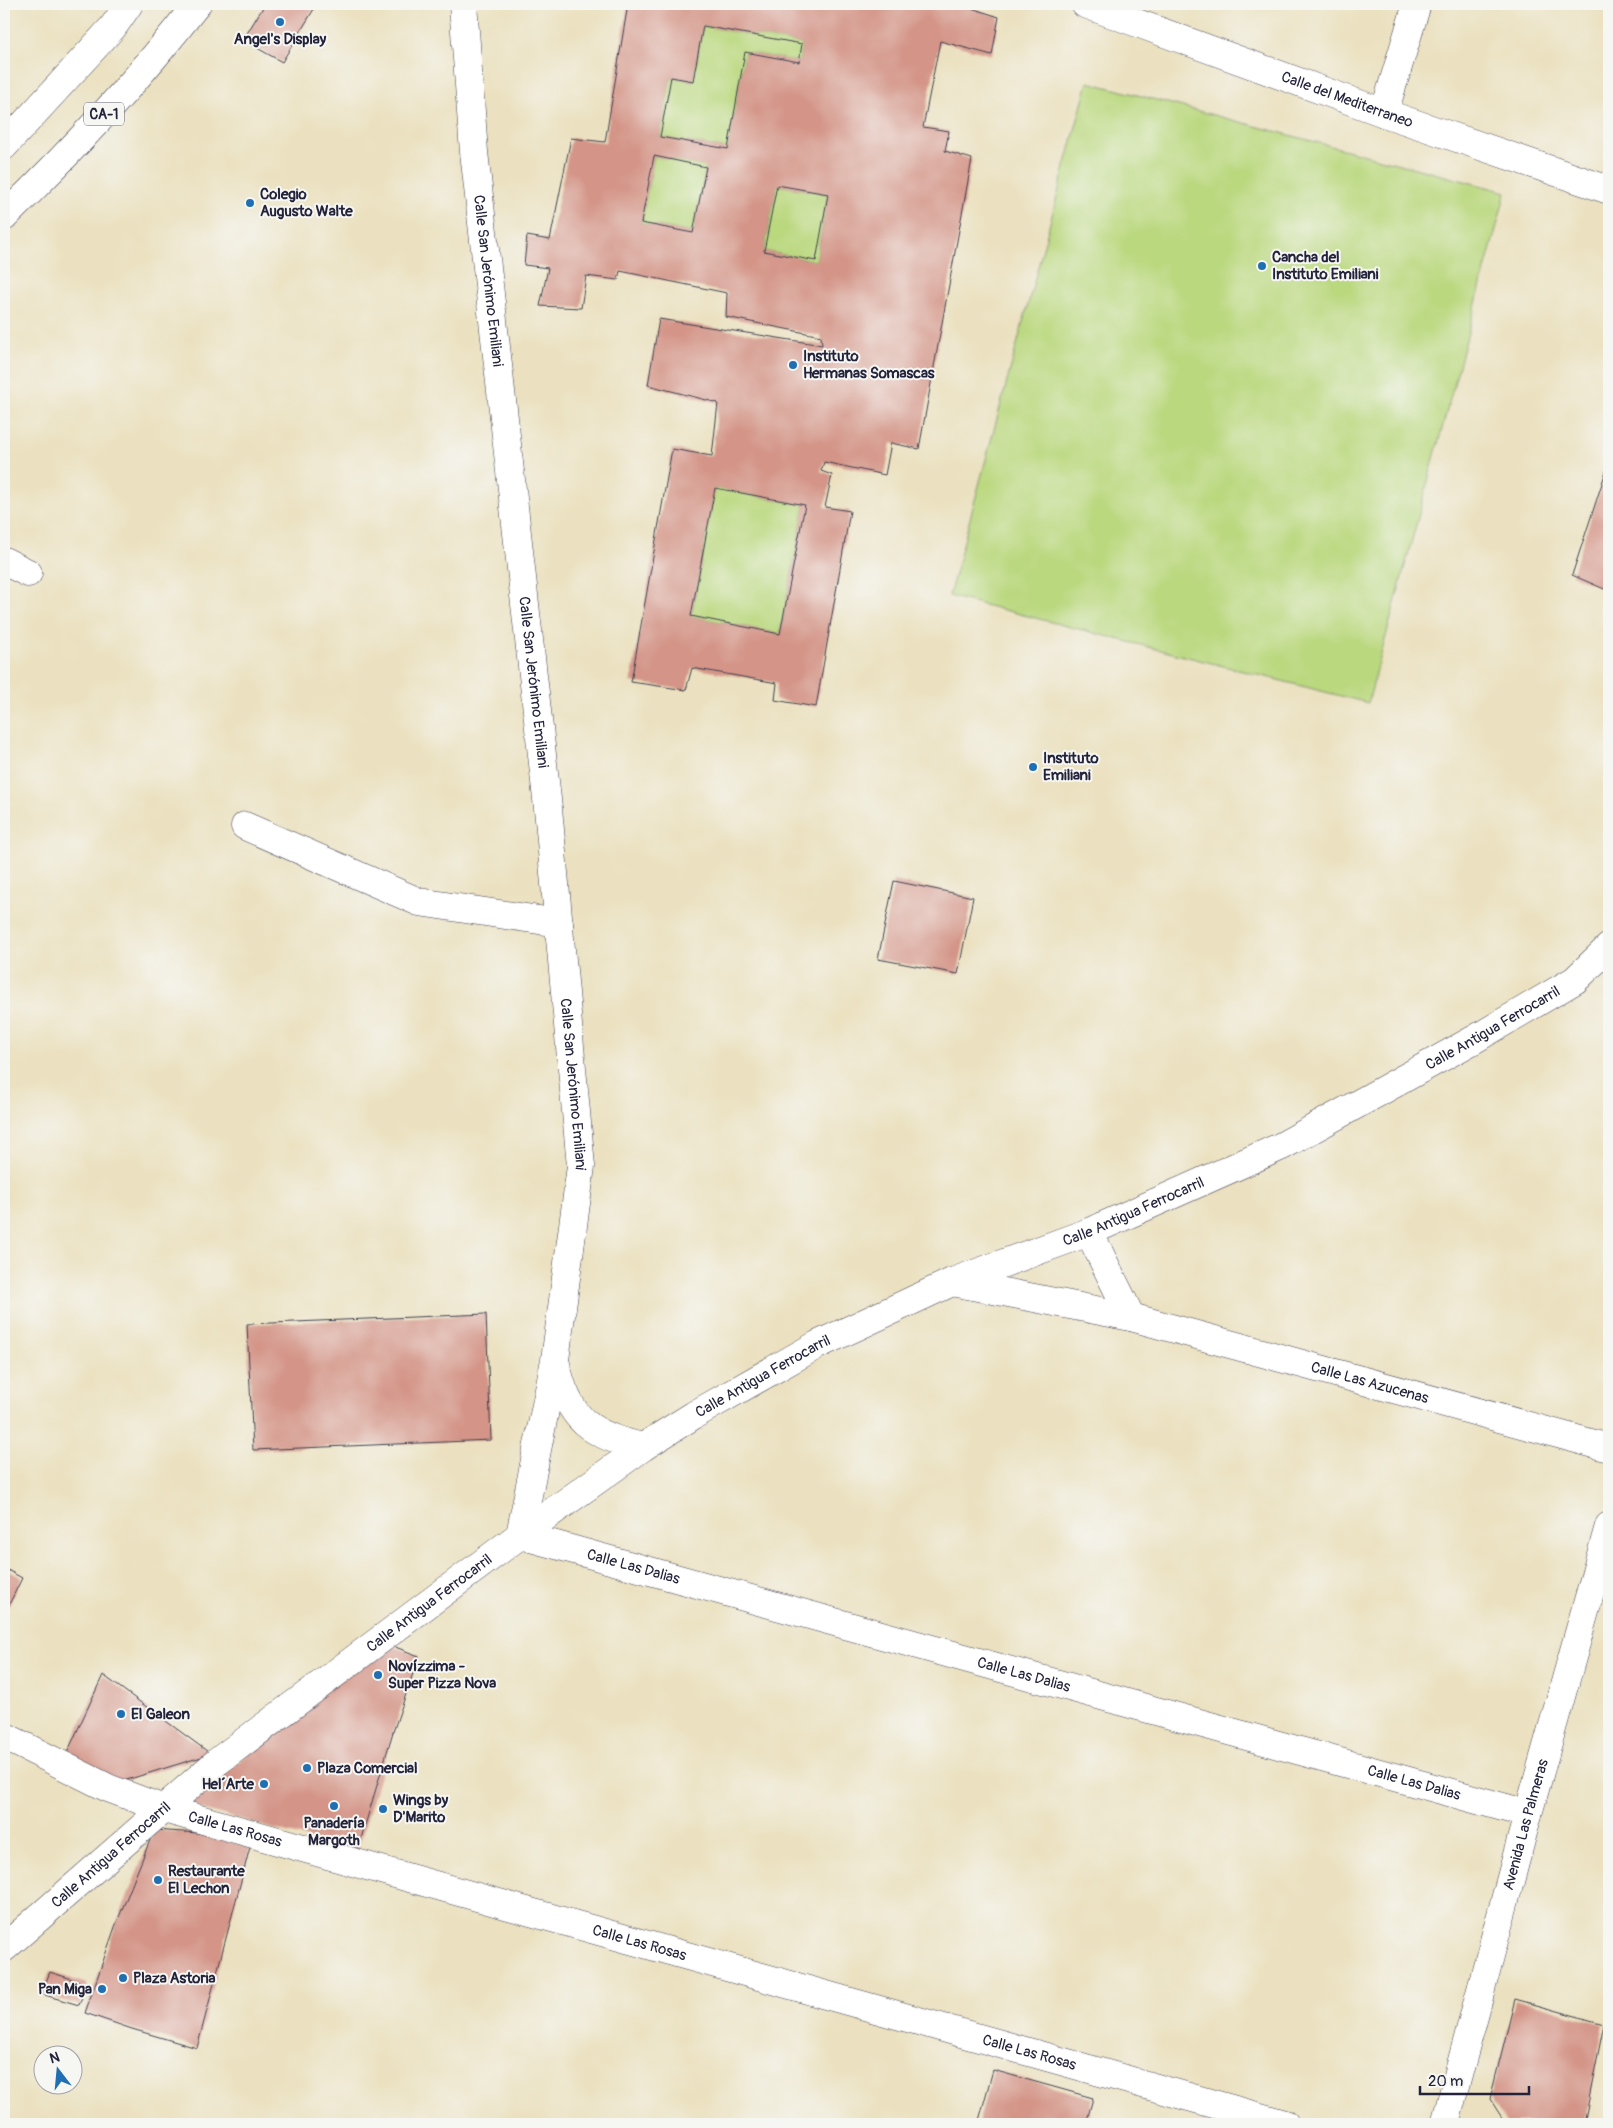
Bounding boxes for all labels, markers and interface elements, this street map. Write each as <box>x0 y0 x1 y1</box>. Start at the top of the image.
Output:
marker: Angel's Display <box>274 16 286 28</box>
place label: Angel's Display <box>234 30 327 49</box>
street label: Calle del Mediterraneo <box>1279 67 1415 132</box>
road number: CA-1 <box>84 102 124 126</box>
place label: Colegio Augusto Walte <box>260 185 353 221</box>
street label: Calle San Jerónimo Emiliani <box>469 194 507 368</box>
marker: Colegio Augusto Walte <box>244 197 256 209</box>
place label: Cancha del Instituto Emiliani <box>1272 248 1379 284</box>
marker: Cancha del Instituto Emiliani <box>1256 260 1268 272</box>
place label: Instituto Hermanas Somascas <box>803 347 935 383</box>
marker: Instituto Hermanas Somascas <box>787 359 799 371</box>
street label: Calle San Jerónimo Emiliani <box>514 595 552 769</box>
place label: Instituto Emiliani <box>1043 749 1099 785</box>
marker: Instituto Emiliani <box>1027 761 1039 773</box>
street label: Calle Antigua Ferrocarril <box>1422 982 1564 1075</box>
street label: Calle San Jerónimo Emiliani <box>556 998 590 1172</box>
street label: Calle Antigua Ferrocarril <box>1060 1173 1207 1251</box>
street label: Calle Antigua Ferrocarril <box>692 1331 834 1422</box>
street label: Calle Las Azucenas <box>1309 1358 1431 1408</box>
street label: Calle Las Dalias <box>585 1545 682 1589</box>
street label: Calle Antigua Ferrocarril <box>363 1550 496 1657</box>
street label: Calle Las Dalias <box>975 1653 1073 1697</box>
place label: Novízzima - Super Pizza Nova <box>388 1657 496 1693</box>
marker: Novízzima - Super Pizza Nova <box>372 1669 384 1681</box>
place label: El Galeon <box>131 1705 190 1724</box>
marker: El Galeon <box>115 1708 127 1720</box>
street label: Avenida Las Palmeras <box>1499 1757 1553 1892</box>
place label: Plaza Comercial <box>317 1759 418 1778</box>
street label: Calle Las Dalias <box>1365 1761 1463 1805</box>
marker: Plaza Comercial <box>301 1762 313 1774</box>
place label: Hel´Arte <box>202 1775 255 1794</box>
marker: Hel´Arte <box>258 1778 270 1790</box>
place label: Wings by D'Marito <box>393 1791 449 1827</box>
street label: Calle Antigua Ferrocarril <box>48 1798 175 1912</box>
marker: Panadería Margoth <box>328 1800 340 1812</box>
marker: Wings by D'Marito <box>377 1803 389 1815</box>
street label: Calle Las Rosas <box>186 1807 284 1852</box>
place label: Panadería Margoth <box>303 1814 365 1850</box>
place label: Restaurante El Lechon <box>168 1862 245 1898</box>
marker: Restaurante El Lechon <box>152 1874 164 1886</box>
street label: Calle Las Rosas <box>590 1921 689 1965</box>
place label: Plaza Astoria <box>133 1969 215 1988</box>
marker: Plaza Astoria <box>117 1972 129 1984</box>
place label: Pan Miga <box>38 1980 92 1999</box>
marker: Pan Miga <box>96 1983 108 1995</box>
street label: Calle Las Rosas <box>980 2030 1079 2075</box>
north arrow <box>32 2046 82 2096</box>
text: N <box>48 2049 61 2067</box>
scale bar <box>1420 2063 1529 2095</box>
text: 20 m <box>1428 2072 1463 2091</box>

